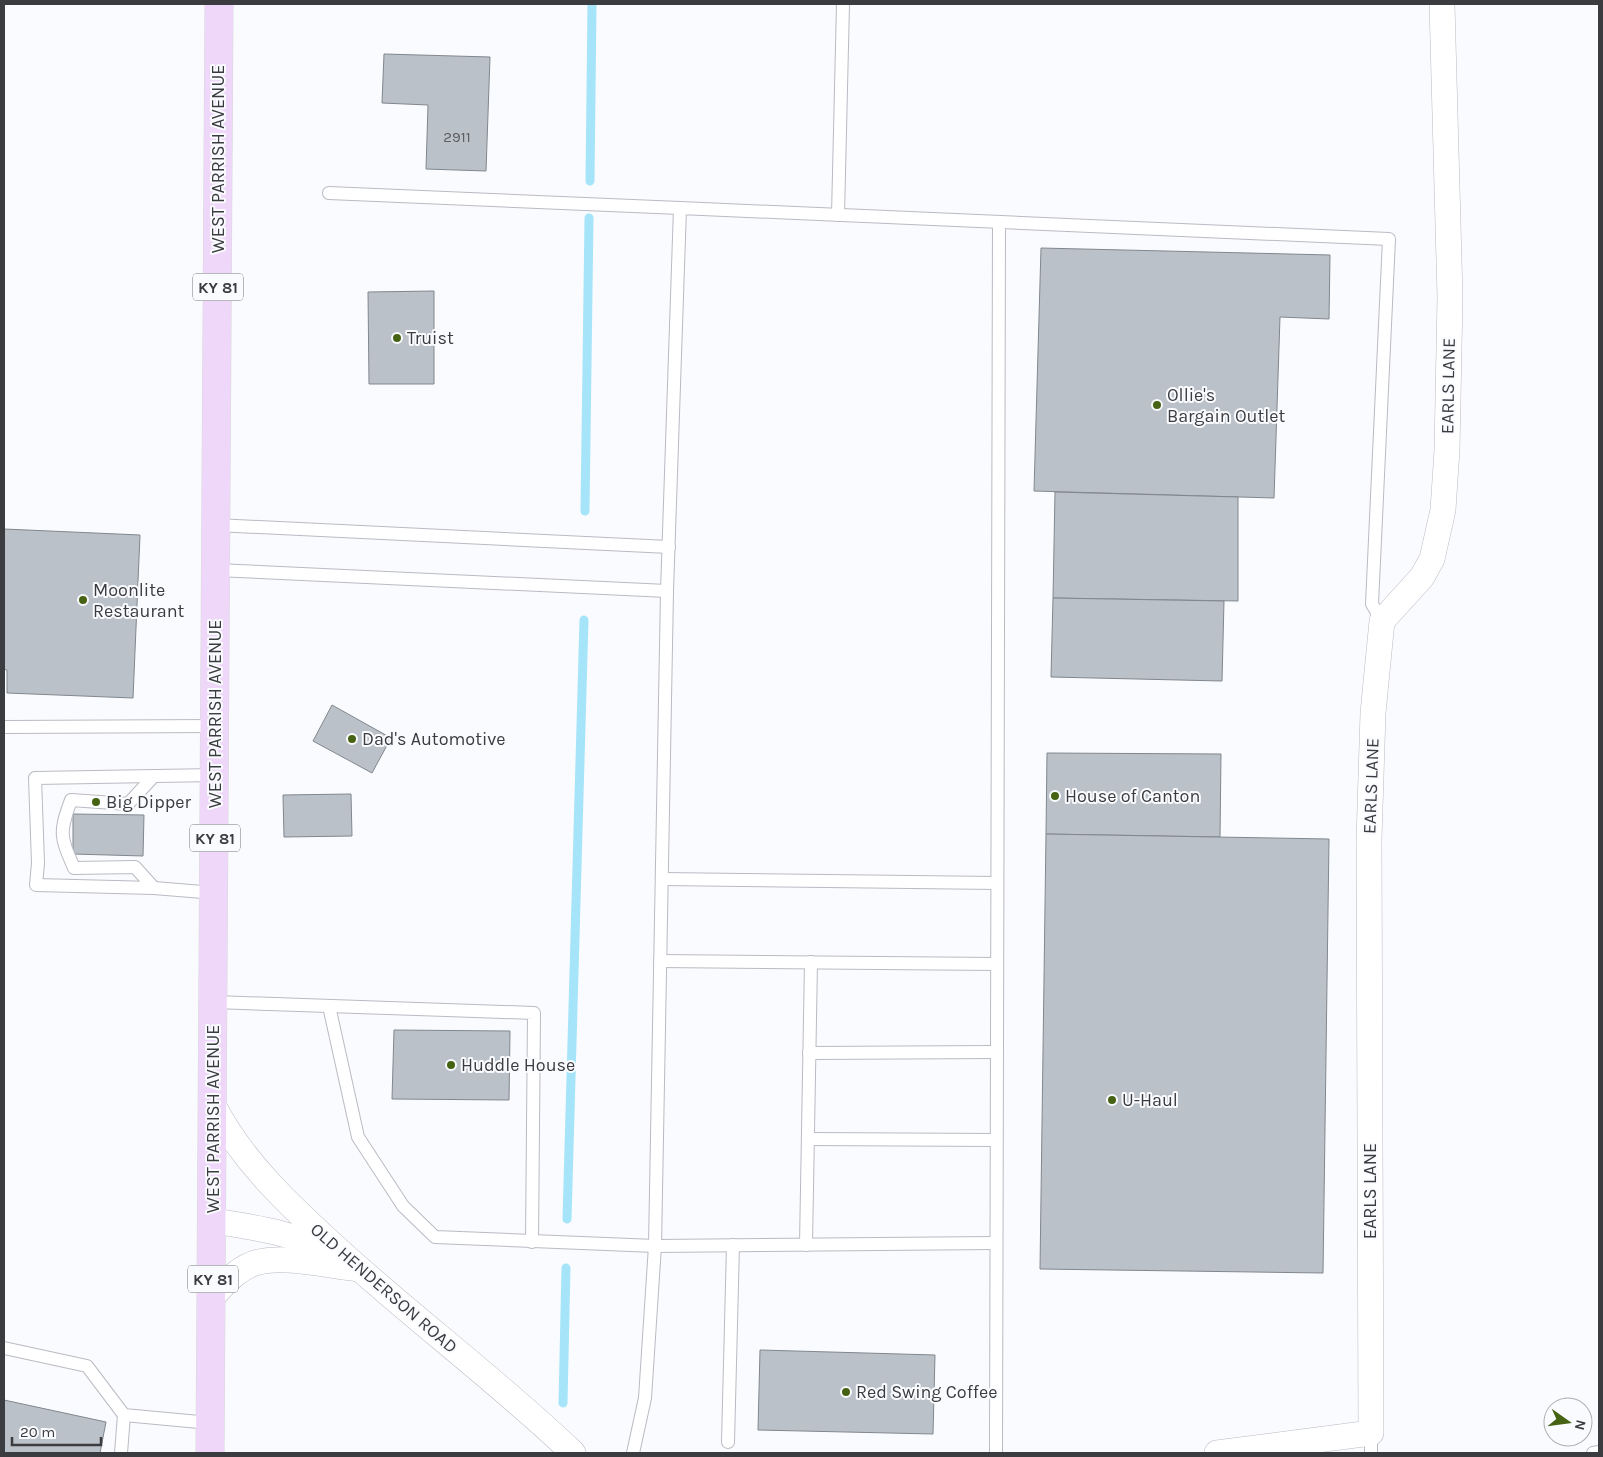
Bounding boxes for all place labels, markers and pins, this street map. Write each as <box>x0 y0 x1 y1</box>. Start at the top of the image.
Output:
place label: Truist <box>407 327 454 349</box>
marker: Truist <box>391 332 403 344</box>
place label: Ollie's Bargain Outlet <box>1167 384 1285 427</box>
marker: Ollie's Bargain Outlet <box>1151 399 1163 411</box>
place label: Moonlite Restaurant <box>93 579 185 622</box>
marker: Moonlite Restaurant <box>77 594 89 606</box>
place label: Dad's Automotive <box>362 728 506 750</box>
marker: Dad's Automotive <box>346 733 358 745</box>
place label: House of Canton <box>1065 785 1200 807</box>
marker: House of Canton <box>1049 790 1061 802</box>
place label: Big Dipper <box>106 791 192 813</box>
marker: Big Dipper <box>90 796 102 808</box>
place label: Huddle House <box>461 1054 575 1076</box>
marker: Huddle House <box>445 1059 457 1071</box>
place label: U-Haul <box>1122 1089 1178 1111</box>
marker: U-Haul <box>1106 1094 1118 1106</box>
place label: Red Swing Coffee <box>856 1381 997 1403</box>
marker: Red Swing Coffee <box>840 1386 852 1398</box>

